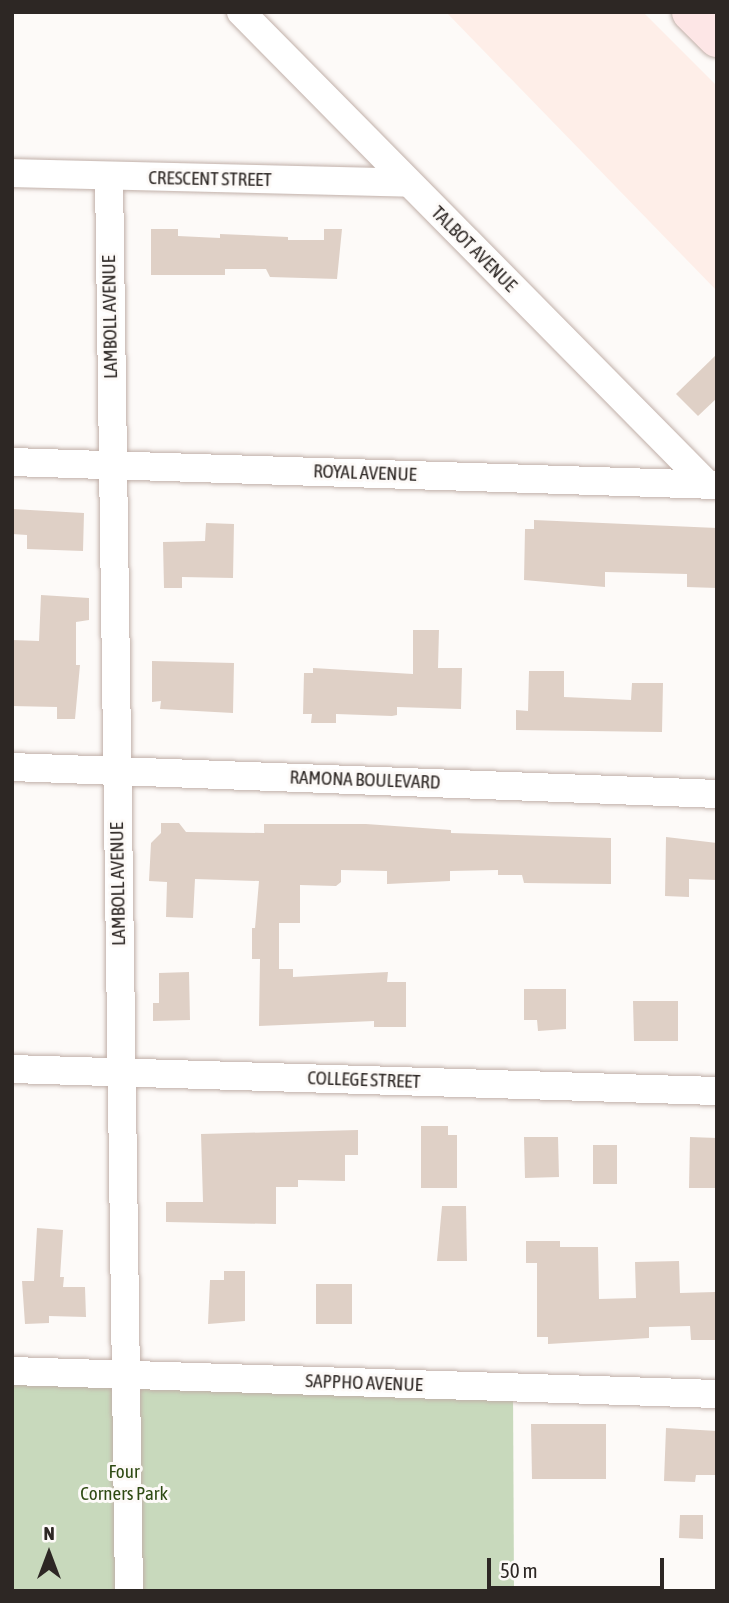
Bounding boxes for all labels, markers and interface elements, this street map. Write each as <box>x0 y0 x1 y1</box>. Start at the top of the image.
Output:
street label: CRESCENT STREET <box>148 167 272 191</box>
street label: TALBOT AVENUE <box>426 201 522 297</box>
street label: LAMBOLL AVENUE <box>98 255 122 379</box>
street label: ROYAL AVENUE <box>313 460 417 486</box>
street label: RAMONA BOULEVARD <box>289 766 441 794</box>
street label: LAMBOLL AVENUE <box>106 822 130 946</box>
street label: COLLEGE STREET <box>307 1067 421 1093</box>
street label: SAPPHO AVENUE <box>305 1370 423 1396</box>
park label: Four Corners Park <box>80 1461 168 1505</box>
north arrow <box>14 1519 84 1589</box>
text: N <box>43 1522 55 1544</box>
scale bar <box>491 1544 668 1588</box>
text: 50 m <box>500 1558 538 1582</box>

